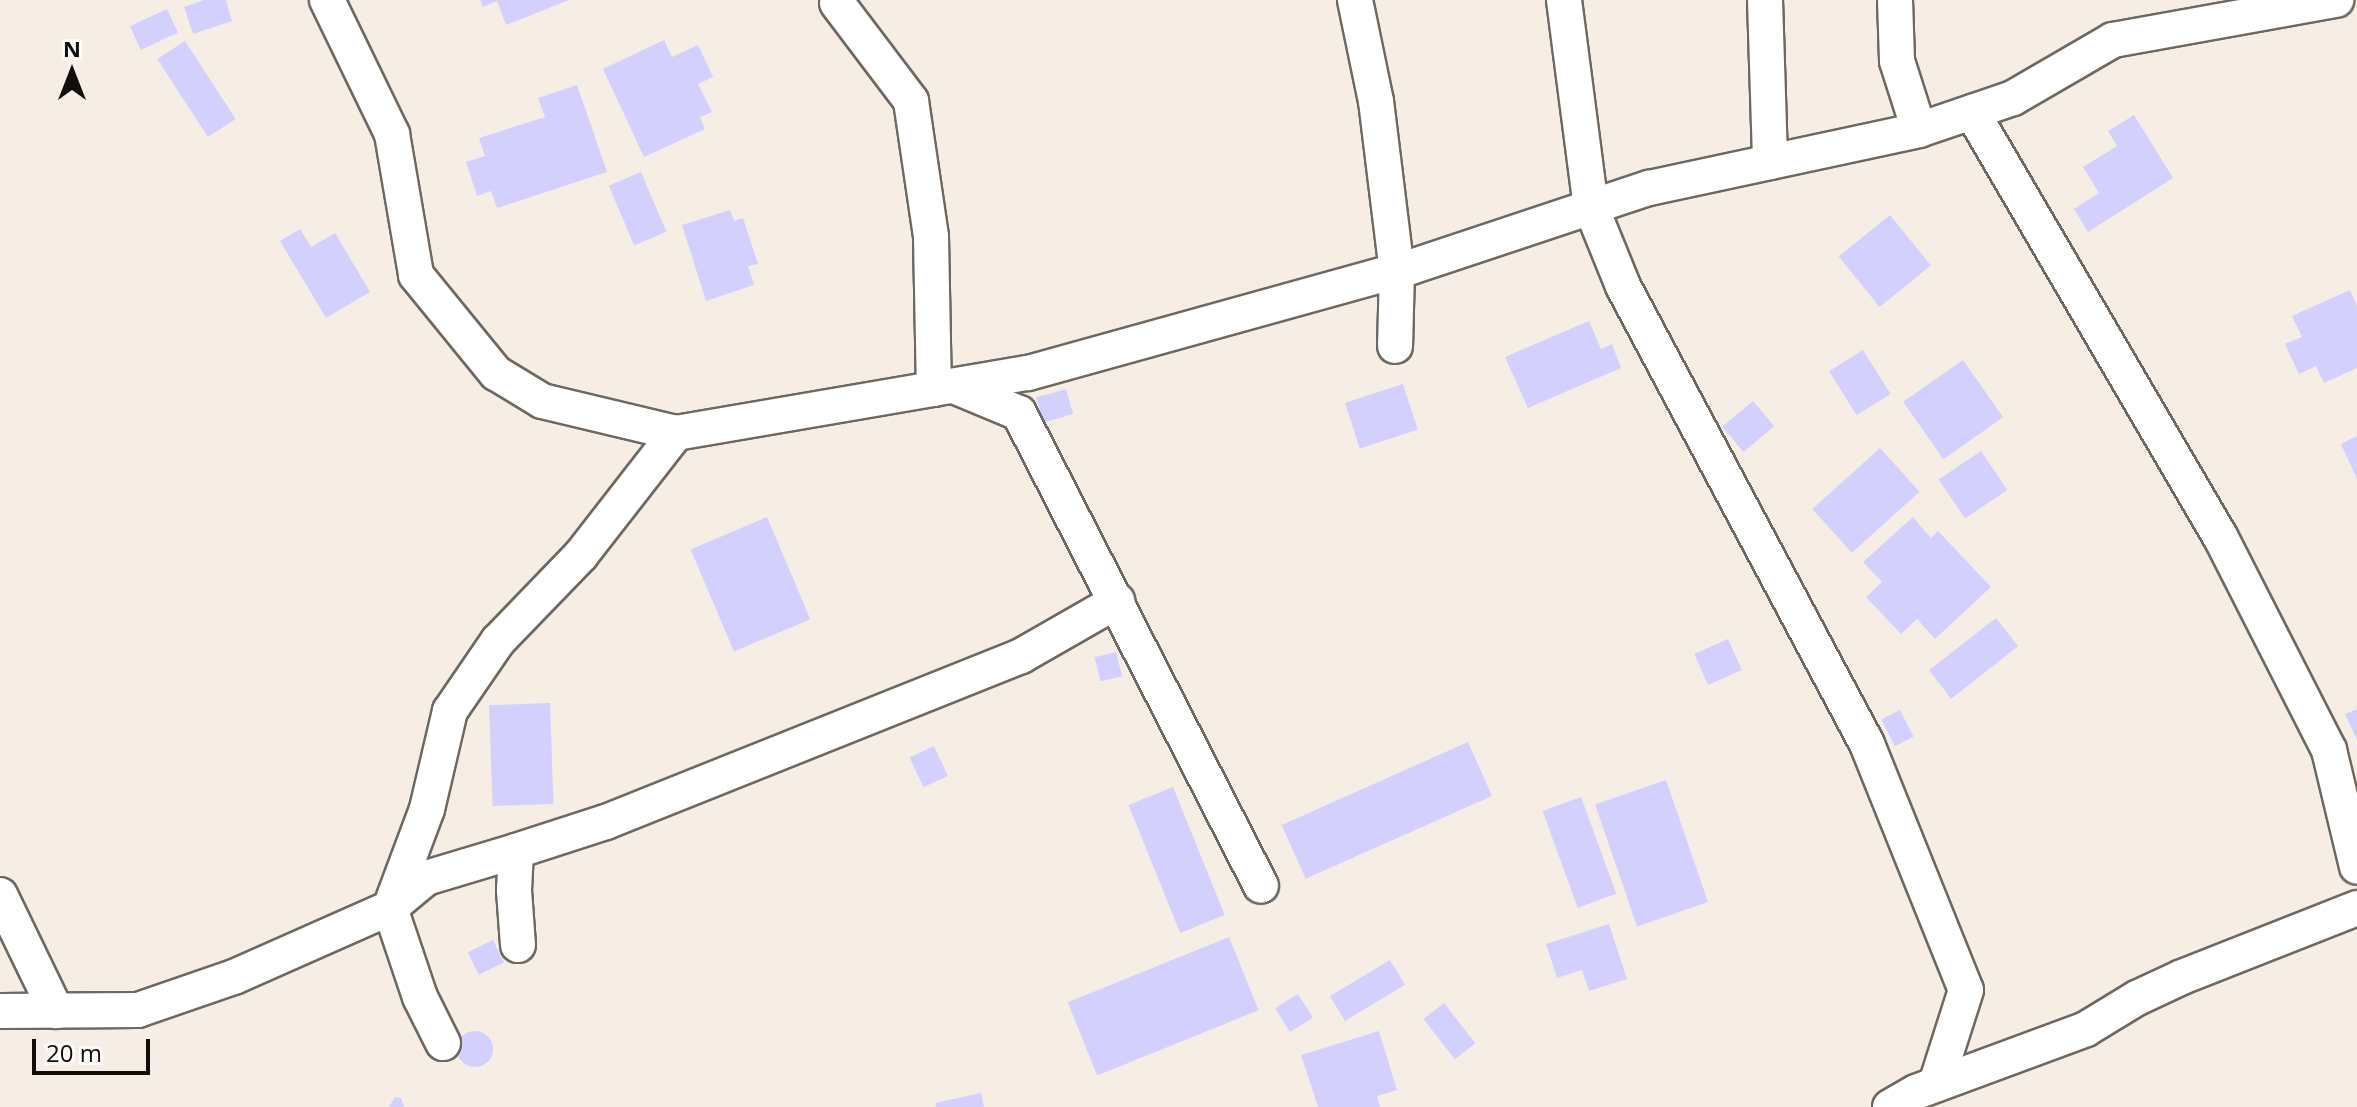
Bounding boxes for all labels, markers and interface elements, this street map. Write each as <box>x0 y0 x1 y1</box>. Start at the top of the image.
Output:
north arrow <box>32 32 112 112</box>
text: N <box>63 33 81 63</box>
scale bar <box>36 1023 154 1073</box>
text: 20 m <box>46 1036 102 1069</box>

